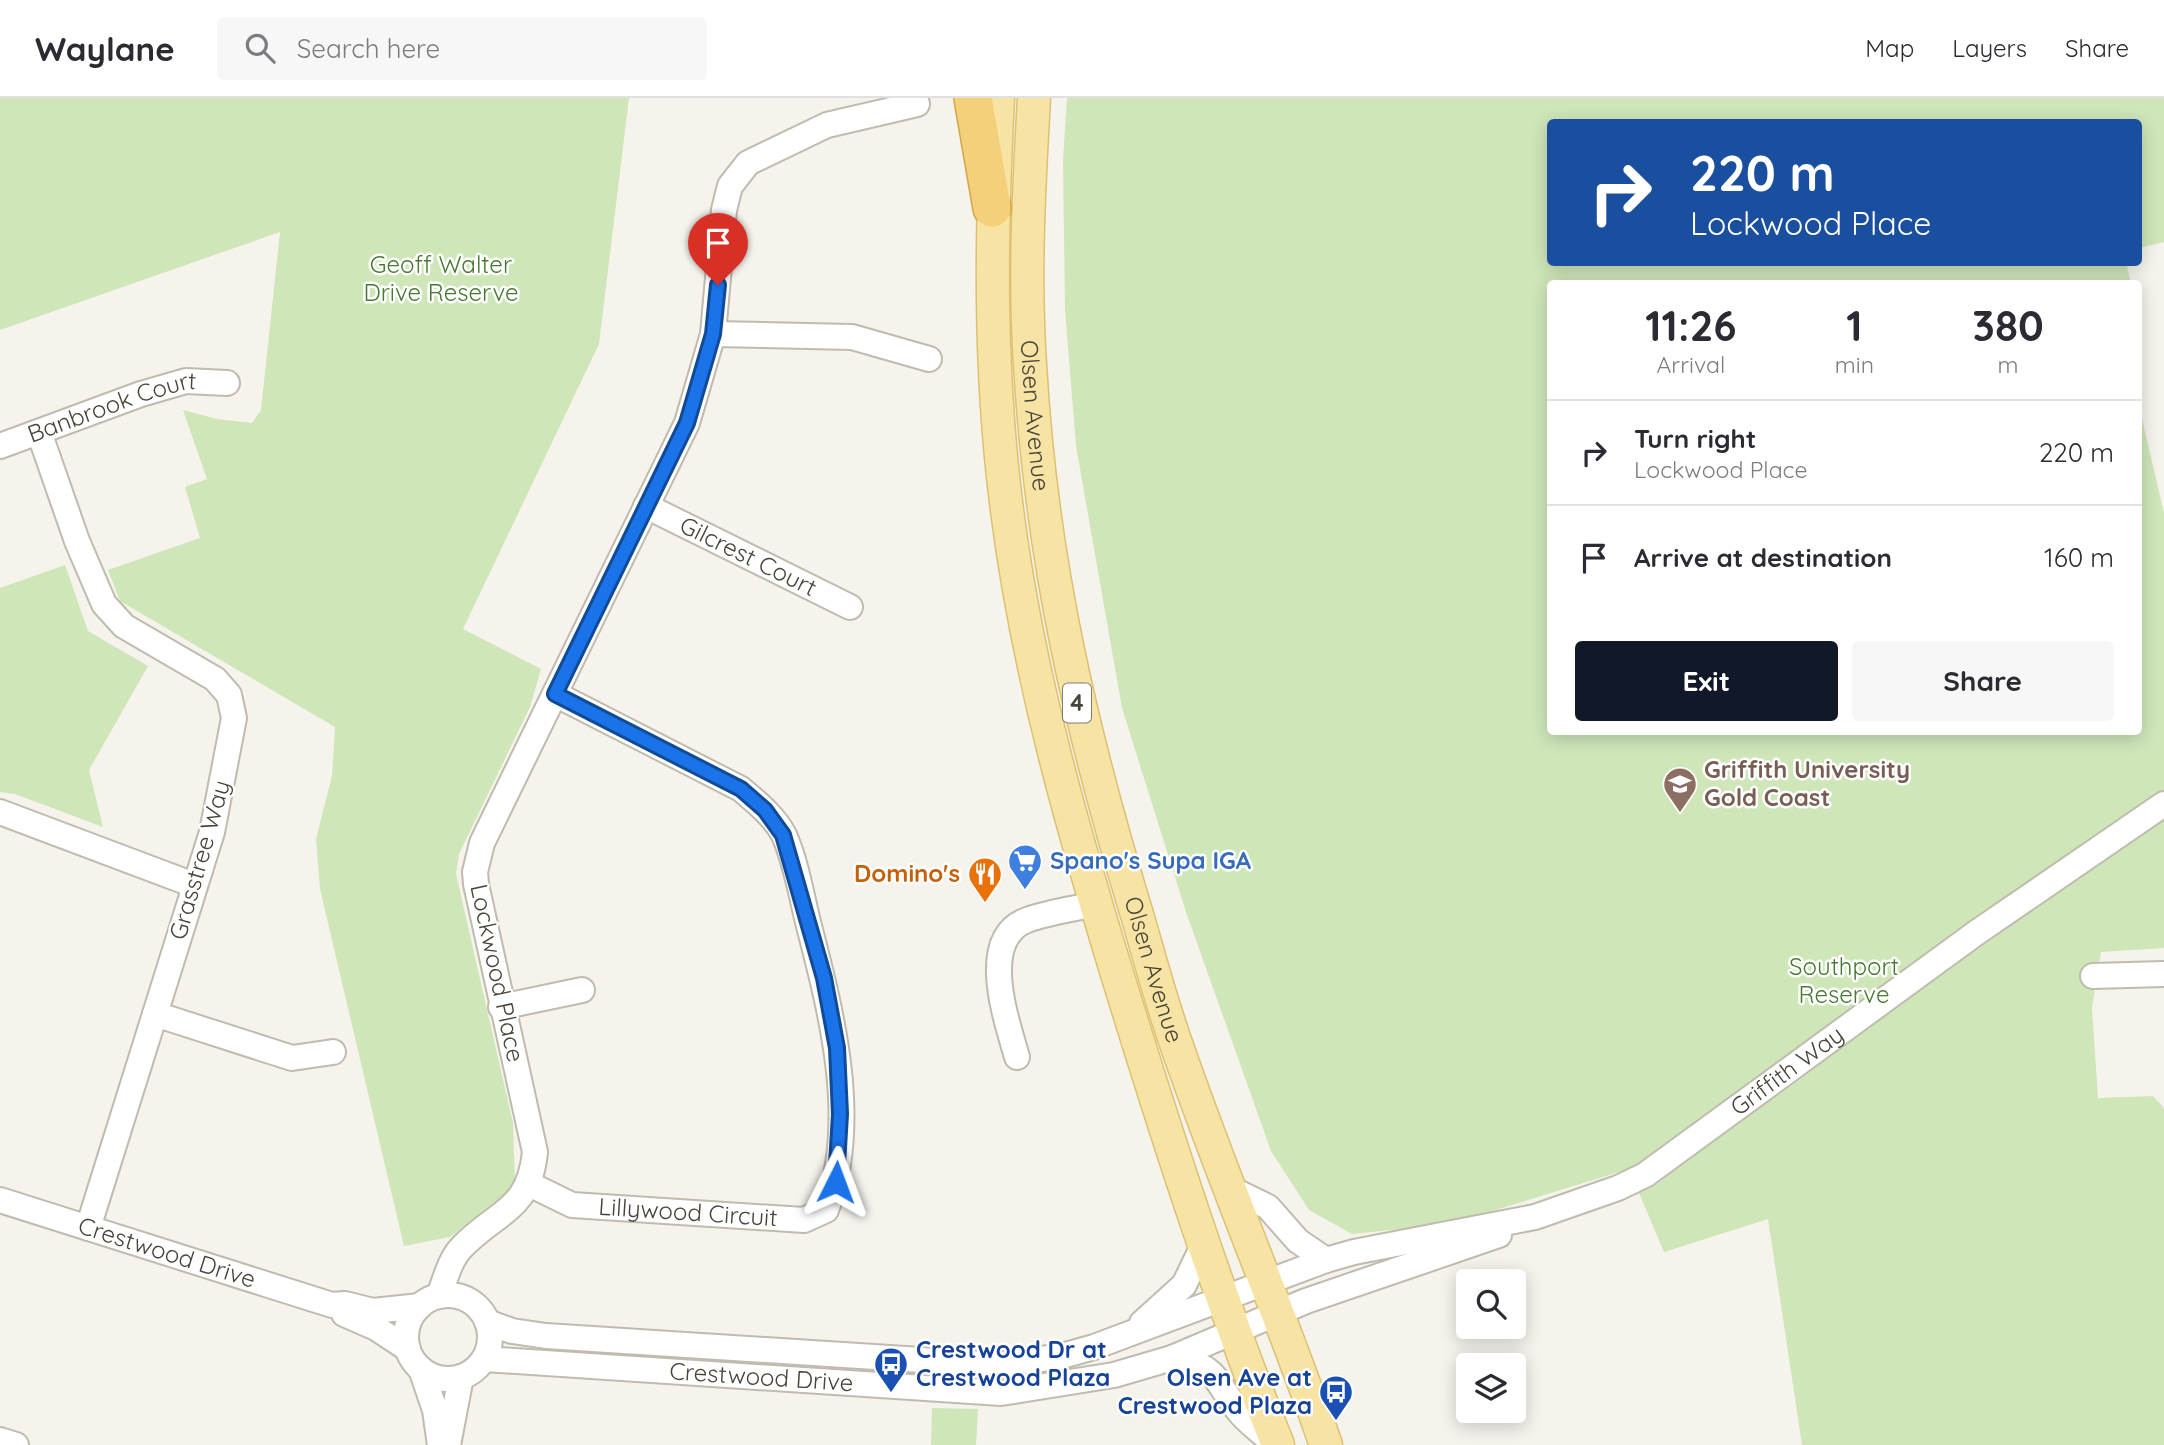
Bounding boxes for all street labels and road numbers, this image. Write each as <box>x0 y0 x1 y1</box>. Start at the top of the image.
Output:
street label: Olsen Avenue <box>1015 339 1057 493</box>
street label: Banbrook Court <box>23 365 197 449</box>
street label: Gilcrest Court <box>675 509 822 602</box>
road number: 4 <box>1063 684 1091 722</box>
street label: Grasstree Way <box>162 777 236 943</box>
street label: Lockwood Place <box>464 881 531 1064</box>
street label: Olsen Avenue <box>1118 892 1191 1047</box>
street label: Griffith Way <box>1724 1019 1849 1122</box>
street label: Lillywood Circuit <box>598 1191 778 1232</box>
street label: Crestwood Drive <box>75 1210 260 1294</box>
street label: Crestwood Drive <box>669 1355 854 1397</box>

